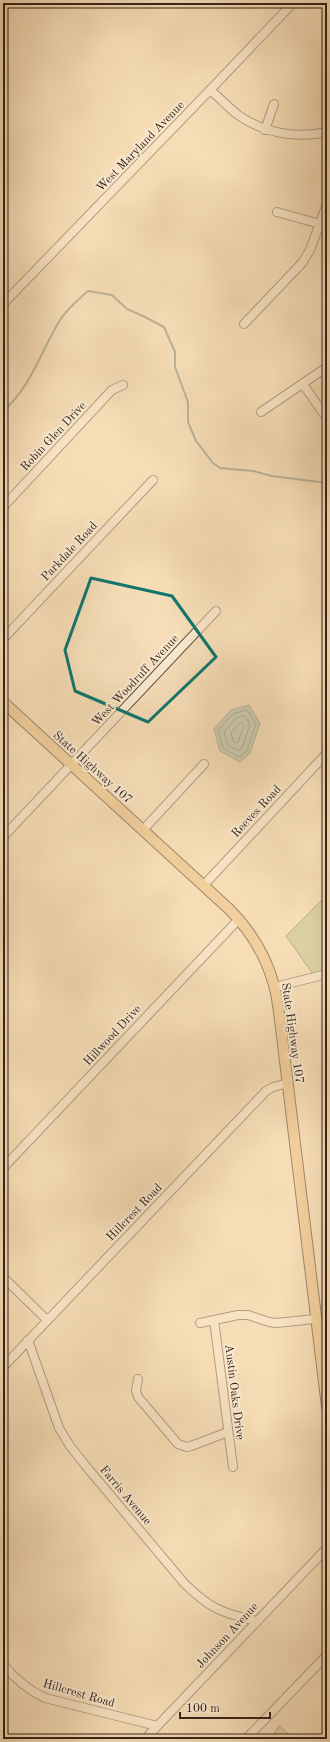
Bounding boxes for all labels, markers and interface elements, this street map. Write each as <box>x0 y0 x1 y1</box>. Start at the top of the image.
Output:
street label: West Maryland Avenue <box>95 99 187 194</box>
street label: Robin Glen Drive <box>19 399 89 474</box>
street label: Parkdale Road <box>40 520 100 583</box>
street label: West Woodruff Avenue <box>90 632 182 729</box>
street label: State Highway 107 <box>51 729 134 806</box>
street label: Reeves Road <box>230 783 284 840</box>
street label: State Highway 107 <box>279 982 305 1084</box>
street label: Hillwood Drive <box>82 1003 144 1068</box>
street label: Hillcrest Road <box>105 1182 165 1244</box>
street label: Austin Oaks Drive <box>222 1344 246 1441</box>
street label: Farris Avenue <box>97 1464 154 1528</box>
street label: Johnson Avenue <box>195 1600 261 1671</box>
street label: Hillcrest Road <box>41 1678 116 1710</box>
scale bar <box>180 1694 270 1720</box>
text: 100 m <box>186 1703 220 1715</box>

